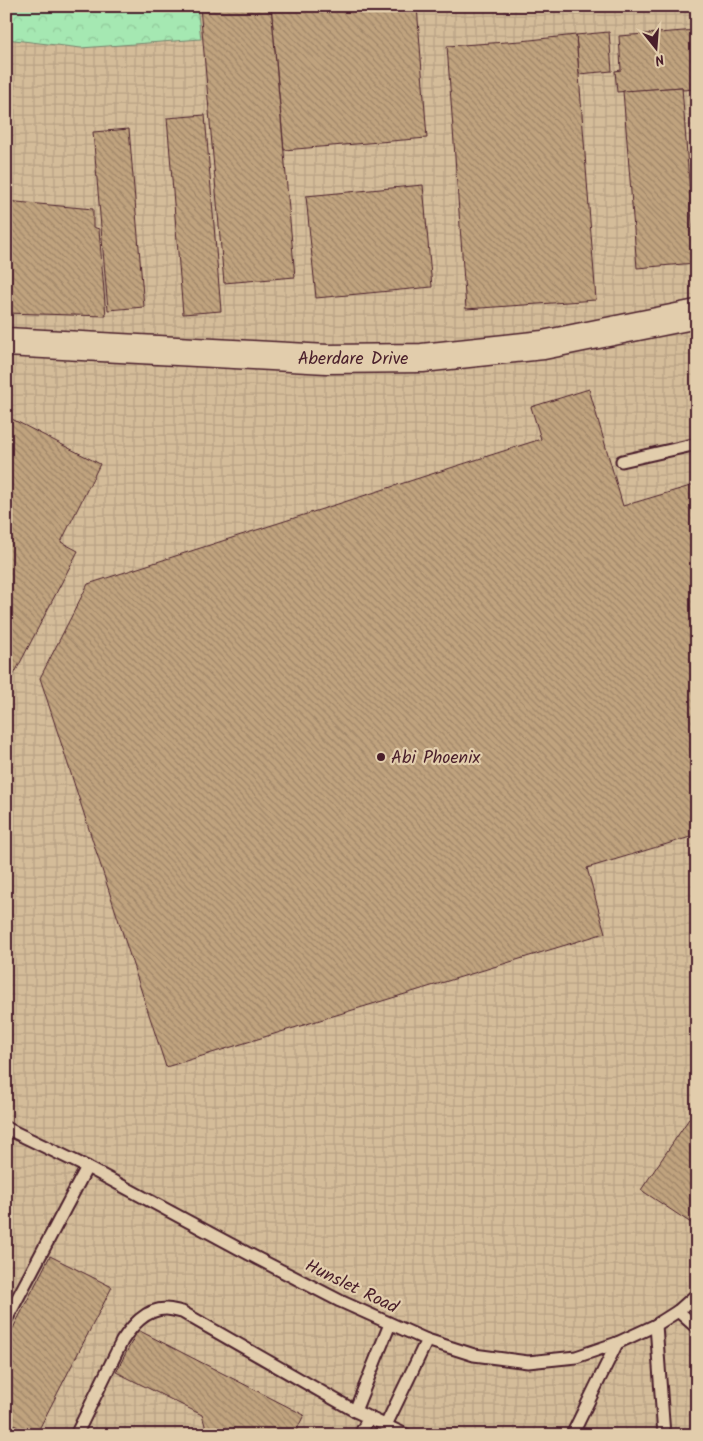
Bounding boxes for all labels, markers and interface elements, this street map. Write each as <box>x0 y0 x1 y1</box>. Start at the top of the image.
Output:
north arrow <box>630 22 680 72</box>
text: N <box>652 48 667 71</box>
street label: Aberdare Drive <box>298 345 408 374</box>
place label: Abi Phoenix <box>391 744 480 773</box>
marker: Abi Phoenix <box>375 751 387 763</box>
street label: Hunslet Road <box>300 1252 404 1323</box>

